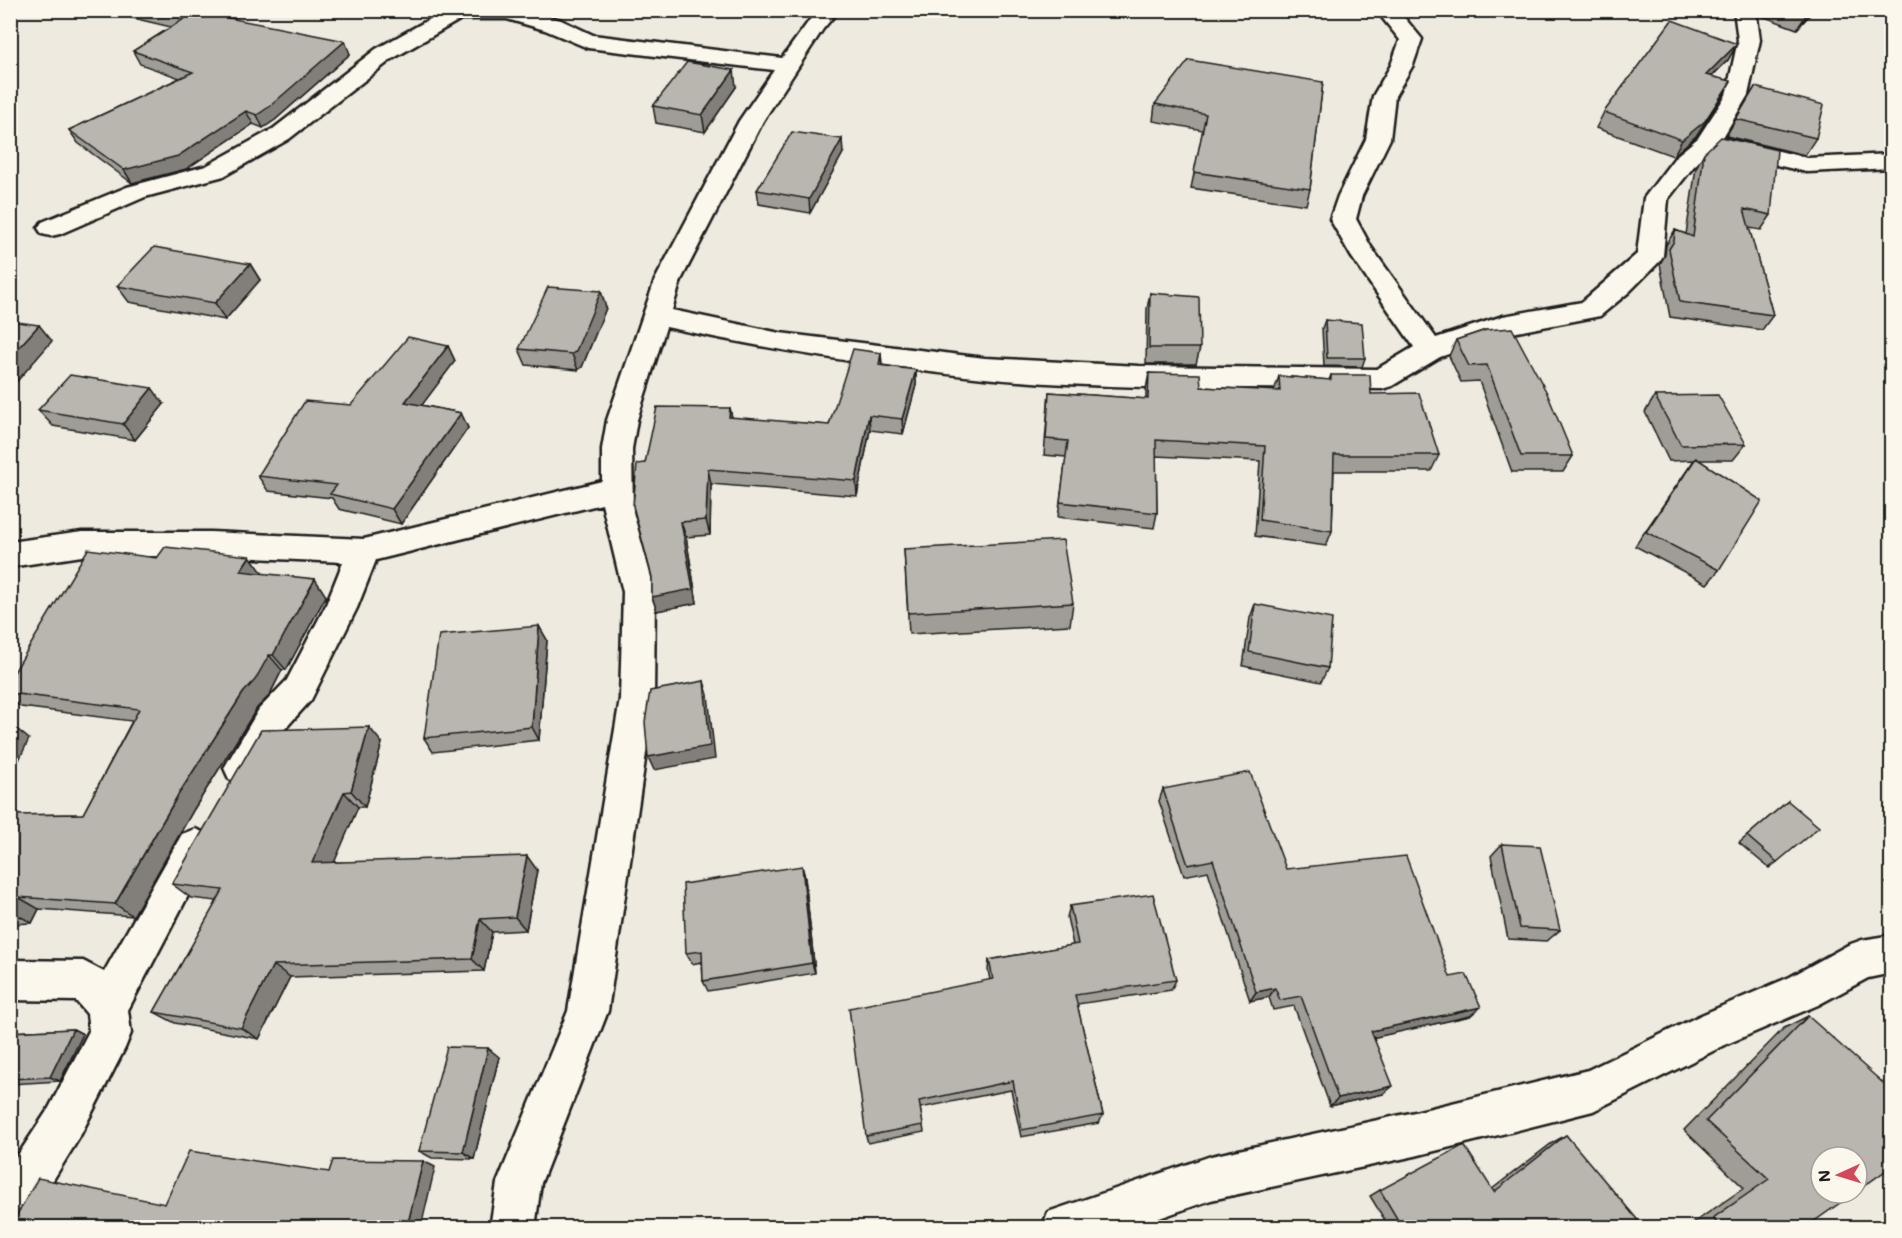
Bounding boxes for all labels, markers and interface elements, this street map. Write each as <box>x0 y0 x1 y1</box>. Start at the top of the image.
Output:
north arrow <box>1809 1145 1869 1205</box>
text: N <box>1813 1169 1834 1183</box>

